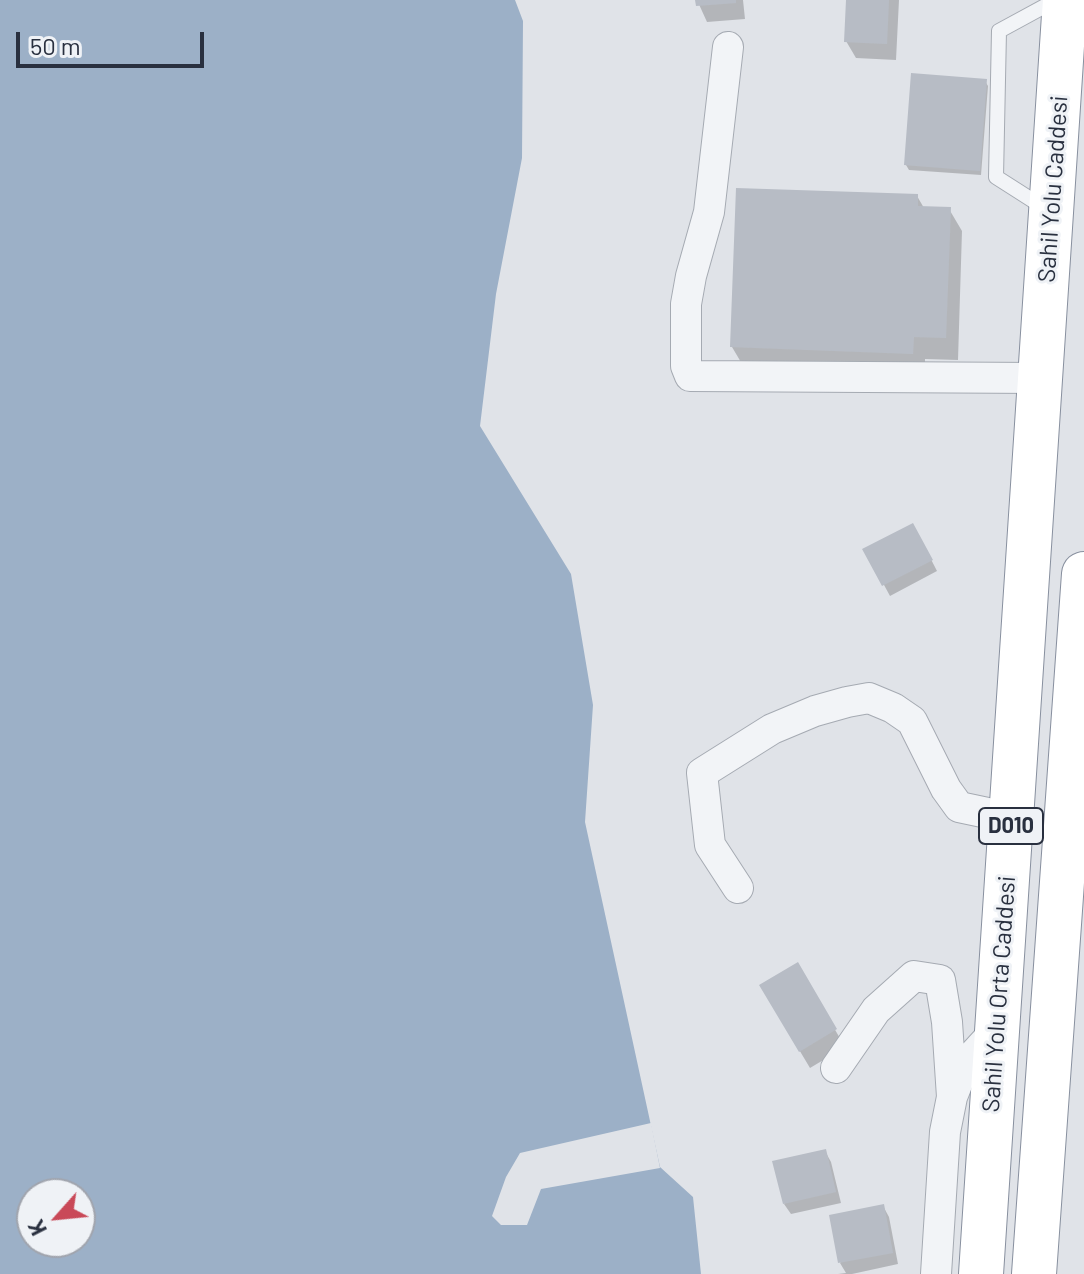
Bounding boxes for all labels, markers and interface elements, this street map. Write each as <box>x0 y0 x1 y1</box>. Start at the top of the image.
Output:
scale bar <box>20 16 208 66</box>
text: 50 m <box>30 31 81 60</box>
street label: Sahil Yolu Caddesi <box>1032 95 1074 283</box>
road number: D010 <box>979 808 1043 844</box>
street label: Sahil Yolu Orta Caddesi <box>976 875 1022 1113</box>
north arrow <box>16 1178 96 1258</box>
text: K <box>22 1216 51 1240</box>

